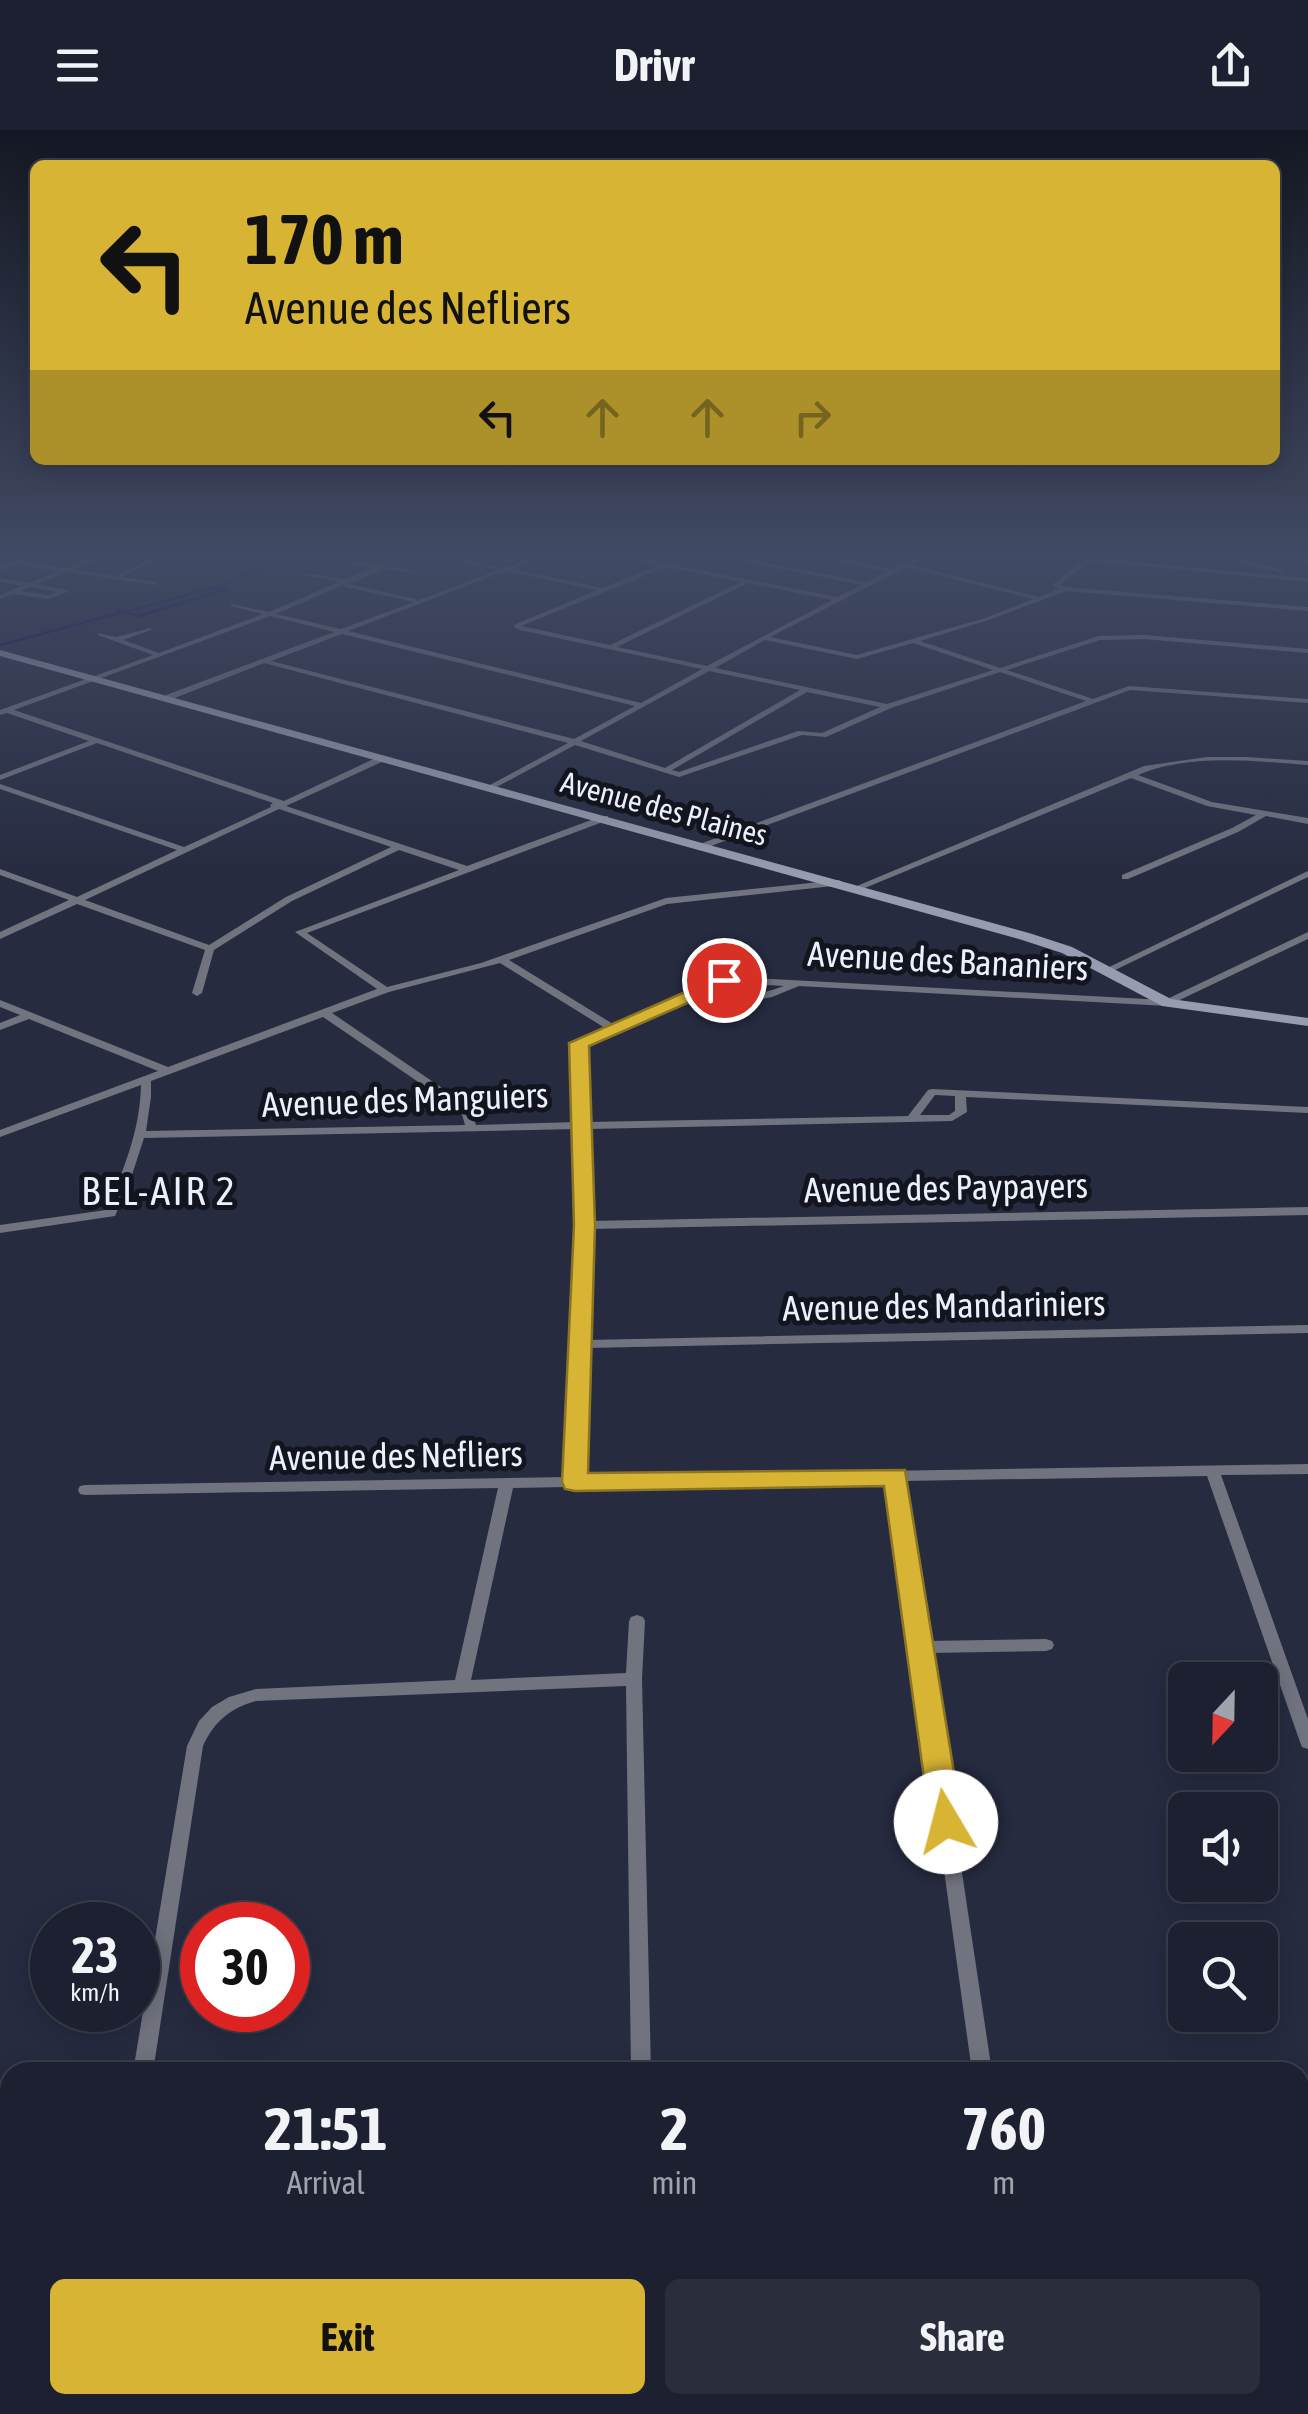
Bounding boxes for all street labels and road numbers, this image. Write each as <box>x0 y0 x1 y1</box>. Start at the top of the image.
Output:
street label: Avenue des Plaines <box>557 764 771 852</box>
street label: Avenue des Bananiers <box>807 933 1089 987</box>
street label: Avenue des Manguiers <box>261 1074 549 1124</box>
street label: Avenue des Paypayers <box>804 1165 1088 1209</box>
street label: Avenue des Mandariniers <box>782 1282 1106 1328</box>
street label: Avenue des Nefliers <box>269 1433 523 1477</box>

